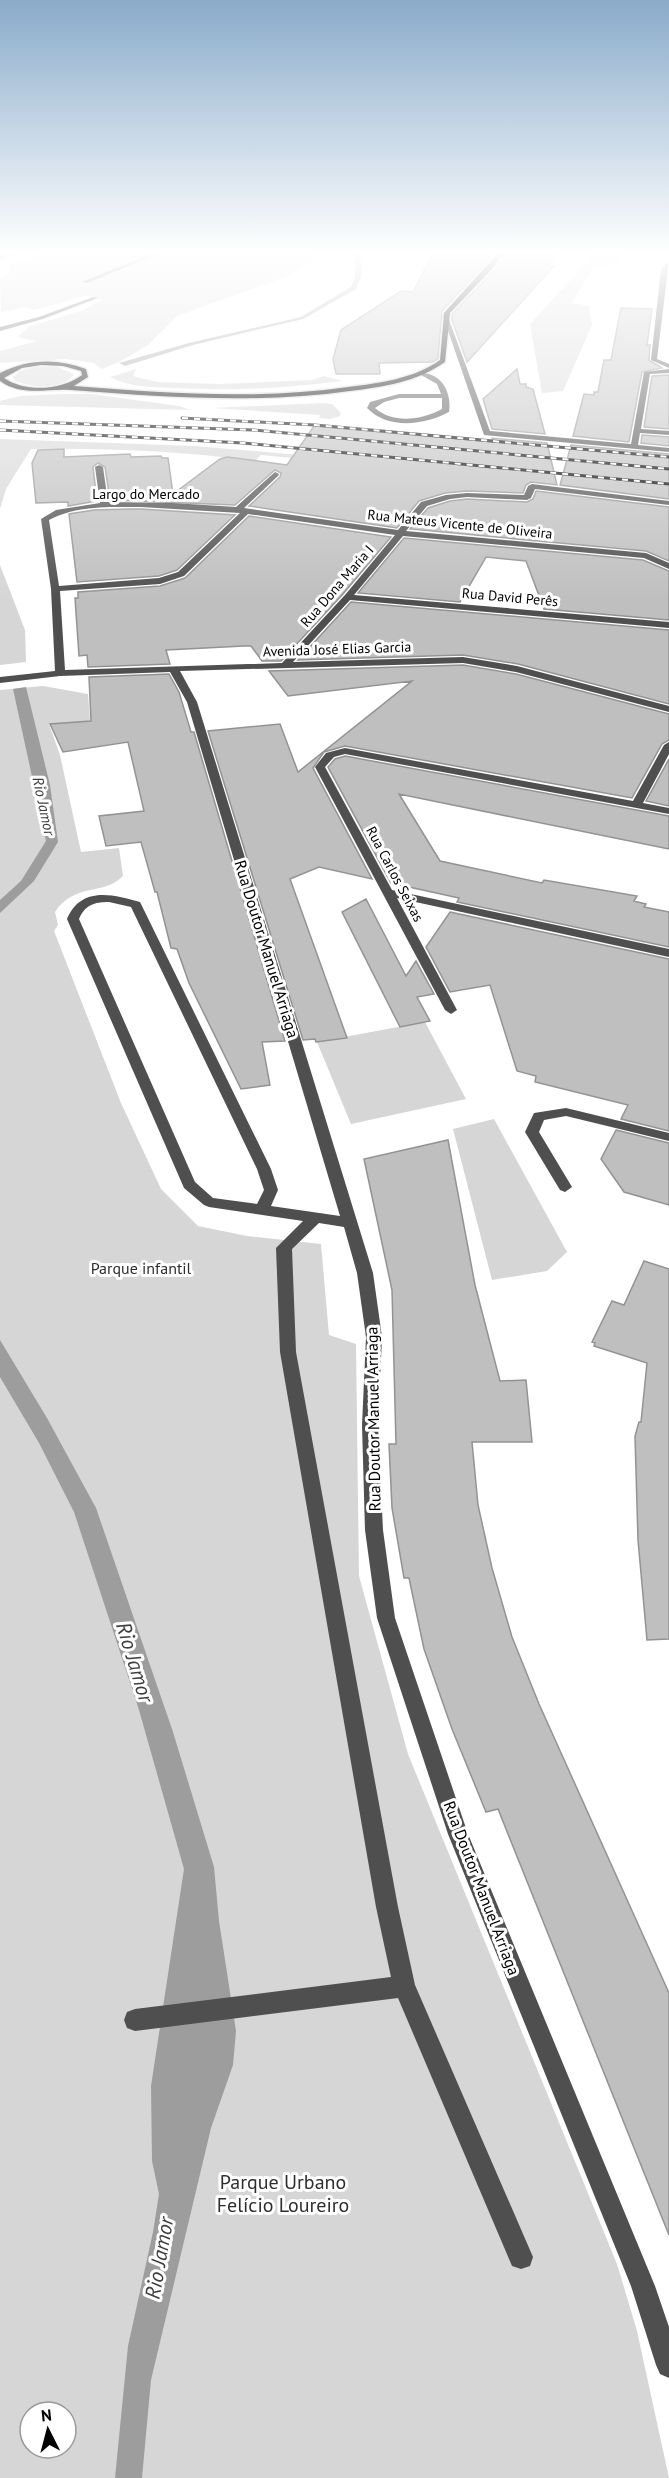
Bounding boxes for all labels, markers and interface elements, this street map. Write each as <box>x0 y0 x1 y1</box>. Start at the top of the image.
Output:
street label: Largo do Mercado <box>92 485 200 503</box>
street label: Rua Mateus Vicente de Oliveira <box>367 505 553 543</box>
street label: Rua Dona Maria I <box>297 541 377 631</box>
street label: Rua David Perês <box>461 584 559 610</box>
street label: Avenida José Elias Garcia <box>262 637 412 661</box>
water label: Rio Jamor <box>29 775 60 838</box>
street label: Rua Carlos Seixas <box>362 823 428 925</box>
street label: Rua Doutor Manuel Arriaga <box>230 858 304 1040</box>
park label: Parque infantil <box>91 1258 192 1278</box>
street label: Rua Doutor Manuel Arriaga <box>361 1326 385 1512</box>
water label: Rio Jamor <box>110 1619 161 1707</box>
street label: Rua Doutor Manuel Arriaga <box>440 1798 524 1978</box>
park label: Parque Urbano Felício Loureiro <box>217 2169 349 2218</box>
water label: Rio Jamor <box>139 2213 180 2301</box>
north arrow <box>18 2400 78 2460</box>
text: N <box>40 2405 53 2426</box>

